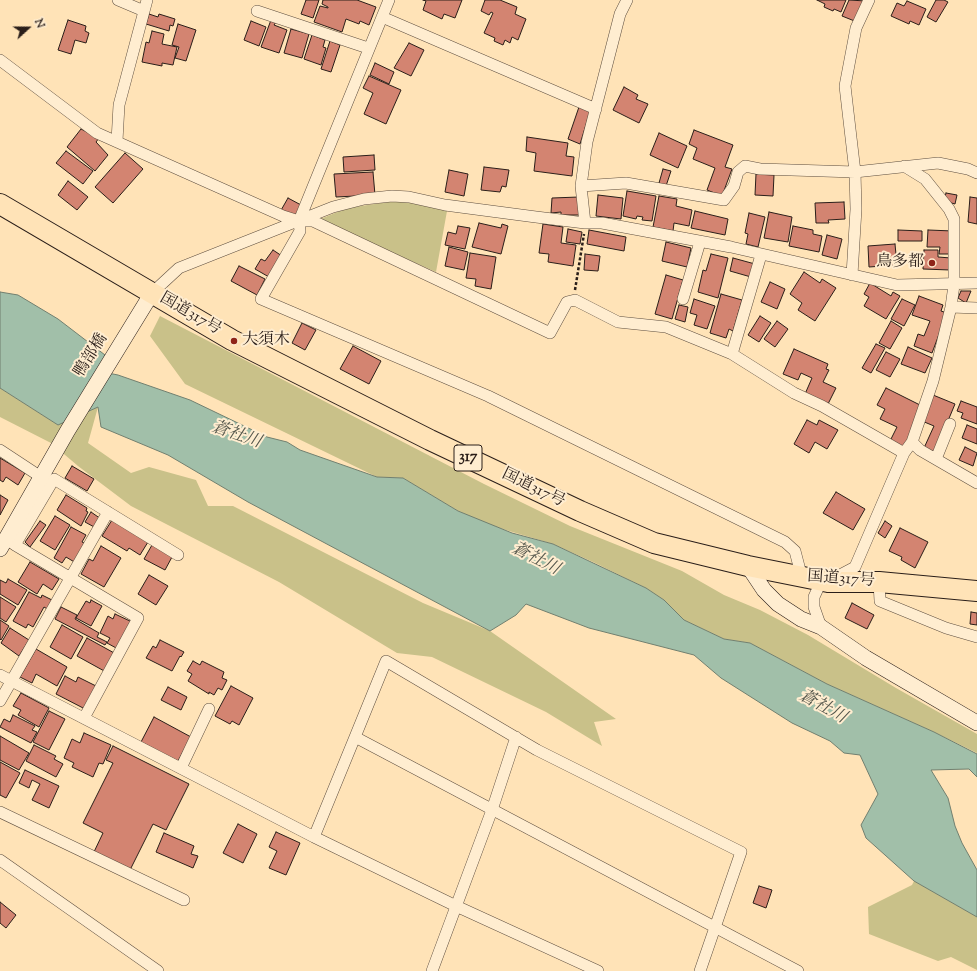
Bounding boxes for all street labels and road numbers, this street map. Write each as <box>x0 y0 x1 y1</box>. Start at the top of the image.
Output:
street label: 国道317号 <box>156 290 224 340</box>
street label: 鴨部橋 <box>71 331 113 381</box>
road number: 317 <box>454 445 482 471</box>
street label: 国道317号 <box>498 465 568 513</box>
street label: 国道317号 <box>806 568 876 592</box>

